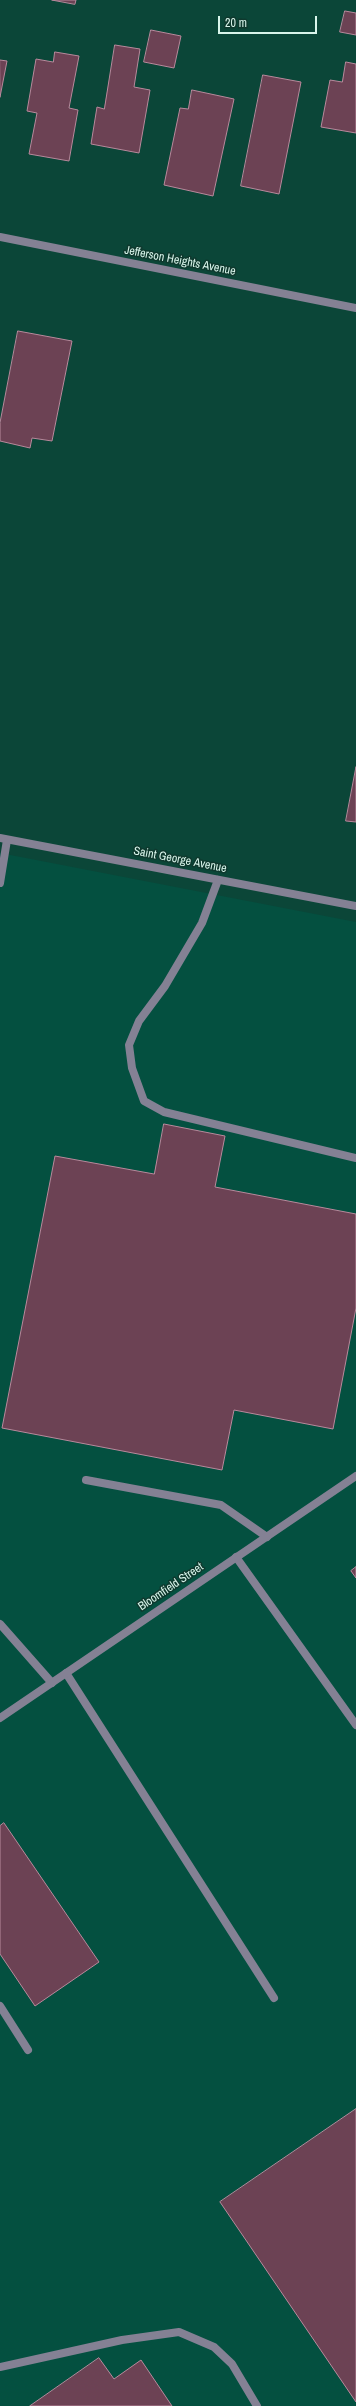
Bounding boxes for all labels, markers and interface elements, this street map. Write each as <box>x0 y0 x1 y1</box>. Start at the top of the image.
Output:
scale bar <box>220 8 319 34</box>
text: 20 m <box>225 15 247 31</box>
street label: Jefferson Heights Avenue <box>123 243 237 279</box>
street label: Saint George Avenue <box>132 844 228 876</box>
street label: Bloomfield Street <box>136 1560 206 1614</box>

